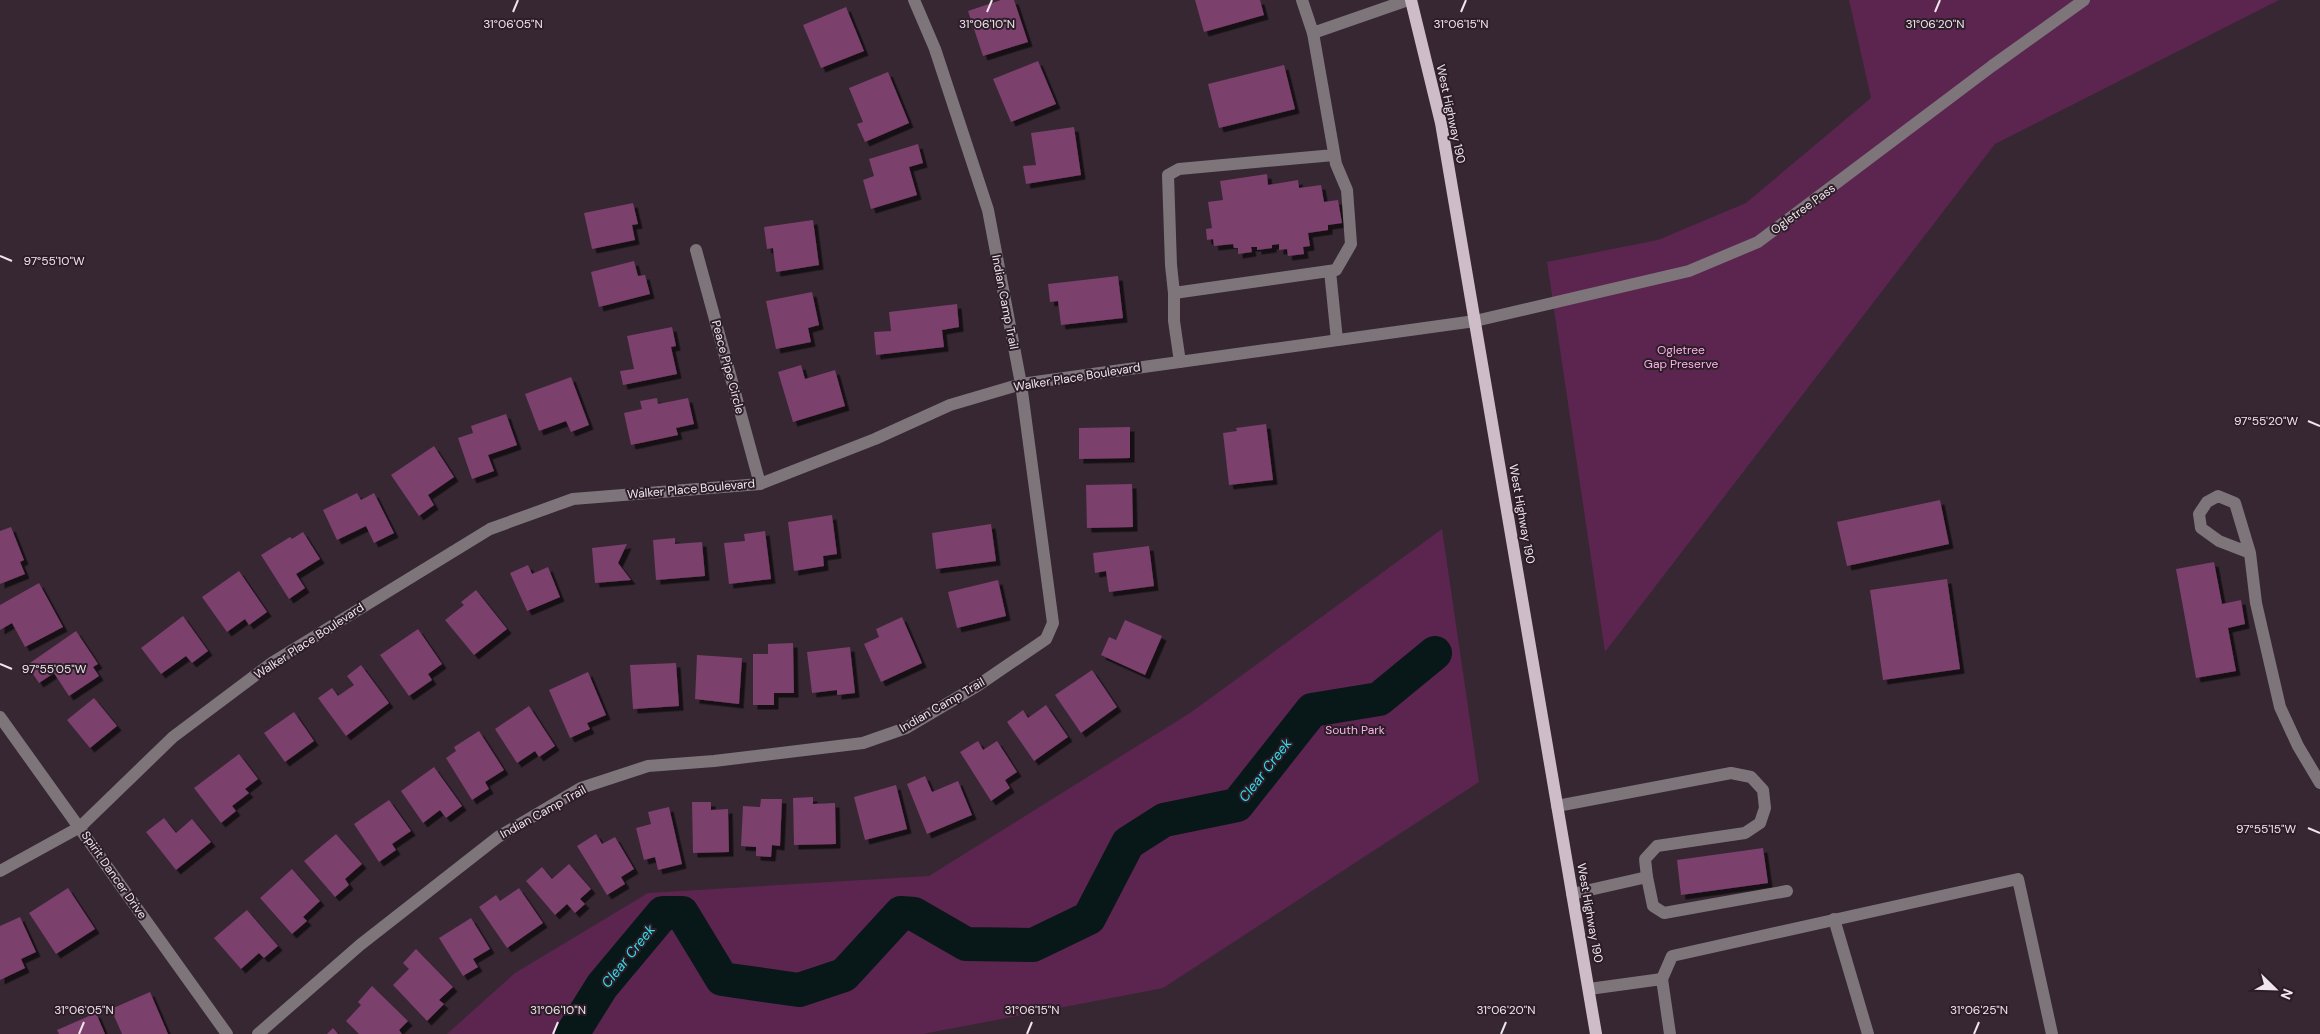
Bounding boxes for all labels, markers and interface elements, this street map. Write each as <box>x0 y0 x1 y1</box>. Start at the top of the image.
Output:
text: 31°06'05"N <box>483 16 543 32</box>
text: 31°06'10"N <box>959 16 1015 32</box>
text: 31°06'15"N <box>1433 16 1489 32</box>
text: 31°06'20"N <box>1905 16 1965 32</box>
street label: West Highway 190 <box>1433 63 1469 165</box>
street label: Ogletree Pass <box>1767 180 1839 238</box>
text: 97°55'10"W <box>23 253 85 269</box>
street label: Indian Camp Trail <box>988 253 1022 351</box>
street label: Peace Pipe Circle <box>708 318 748 416</box>
park label: Ogletree Gap Preserve <box>1644 342 1718 372</box>
street label: Walker Place Boulevard <box>1012 359 1142 395</box>
text: 97°55'20"W <box>2234 413 2298 429</box>
street label: West Highway 190 <box>1505 463 1539 565</box>
street label: Walker Place Boulevard <box>626 475 756 503</box>
street label: Walker Place Boulevard <box>251 599 367 683</box>
text: 97°55'05"W <box>22 661 87 677</box>
street label: Indian Camp Trail <box>897 674 987 736</box>
park label: South Park <box>1325 722 1385 738</box>
water label: Clear Creek <box>1234 734 1296 806</box>
street label: Indian Camp Trail <box>497 782 589 842</box>
text: 97°55'15"W <box>2236 821 2296 837</box>
street label: Spirit Dancer Drive <box>78 828 150 922</box>
street label: West Highway 190 <box>1573 862 1607 964</box>
water label: Clear Creek <box>597 920 660 991</box>
north arrow <box>2250 964 2300 1014</box>
text: N <box>2277 986 2297 1002</box>
text: 31°06'05"N <box>54 1002 114 1018</box>
text: 31°06'10"N <box>530 1002 586 1018</box>
text: 31°06'15"N <box>1004 1002 1060 1018</box>
text: 31°06'20"N <box>1476 1002 1536 1018</box>
text: 31°06'25"N <box>1950 1002 2008 1018</box>

